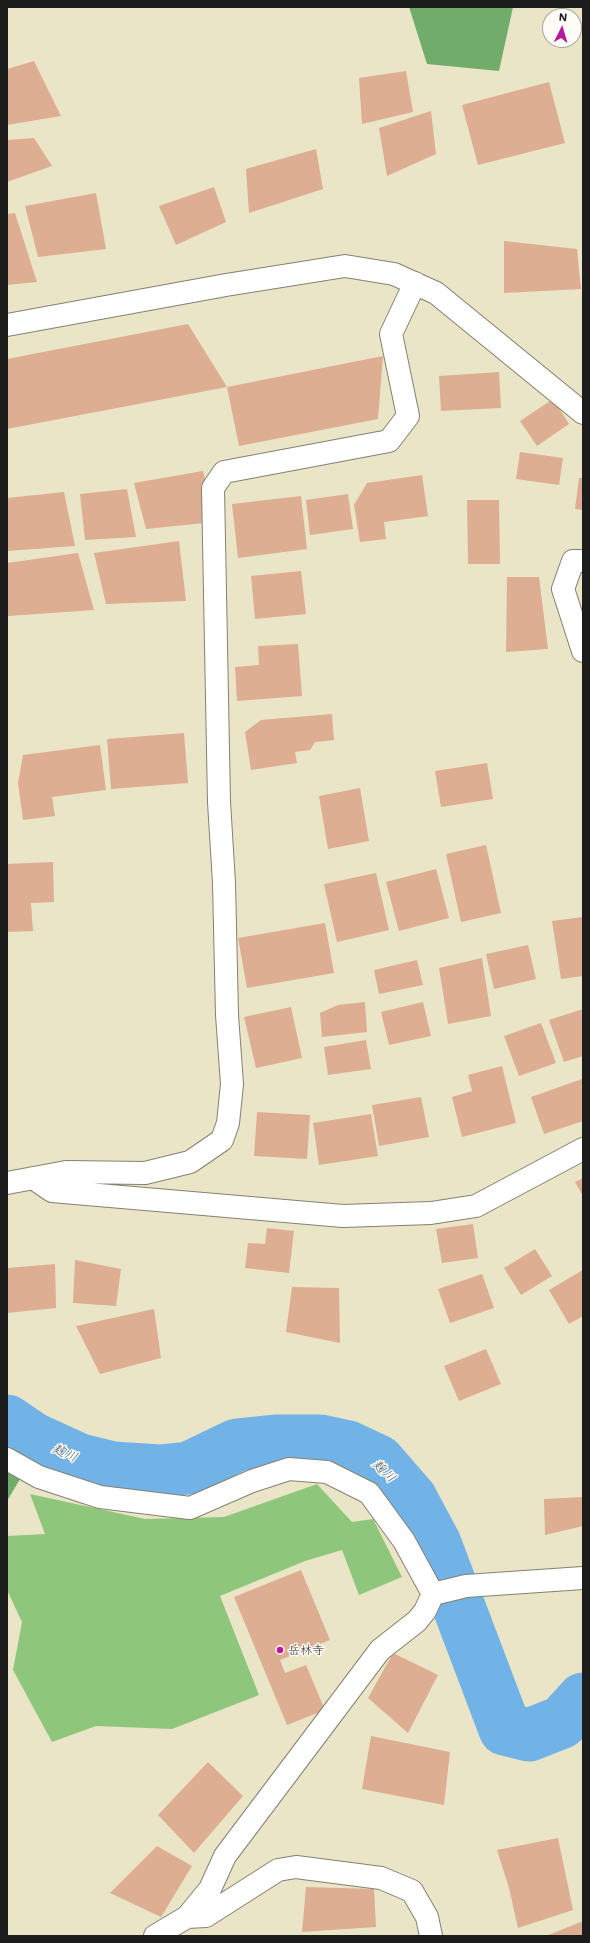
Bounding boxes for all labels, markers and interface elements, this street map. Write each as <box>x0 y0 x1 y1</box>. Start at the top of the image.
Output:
north arrow <box>542 8 582 48</box>
text: N <box>558 9 568 24</box>
water label: 麹川 <box>50 1441 80 1465</box>
water label: 麹川 <box>369 1456 399 1486</box>
place label: 岳林寺 <box>288 1643 324 1657</box>
marker: 岳林寺 <box>275 1645 285 1655</box>

